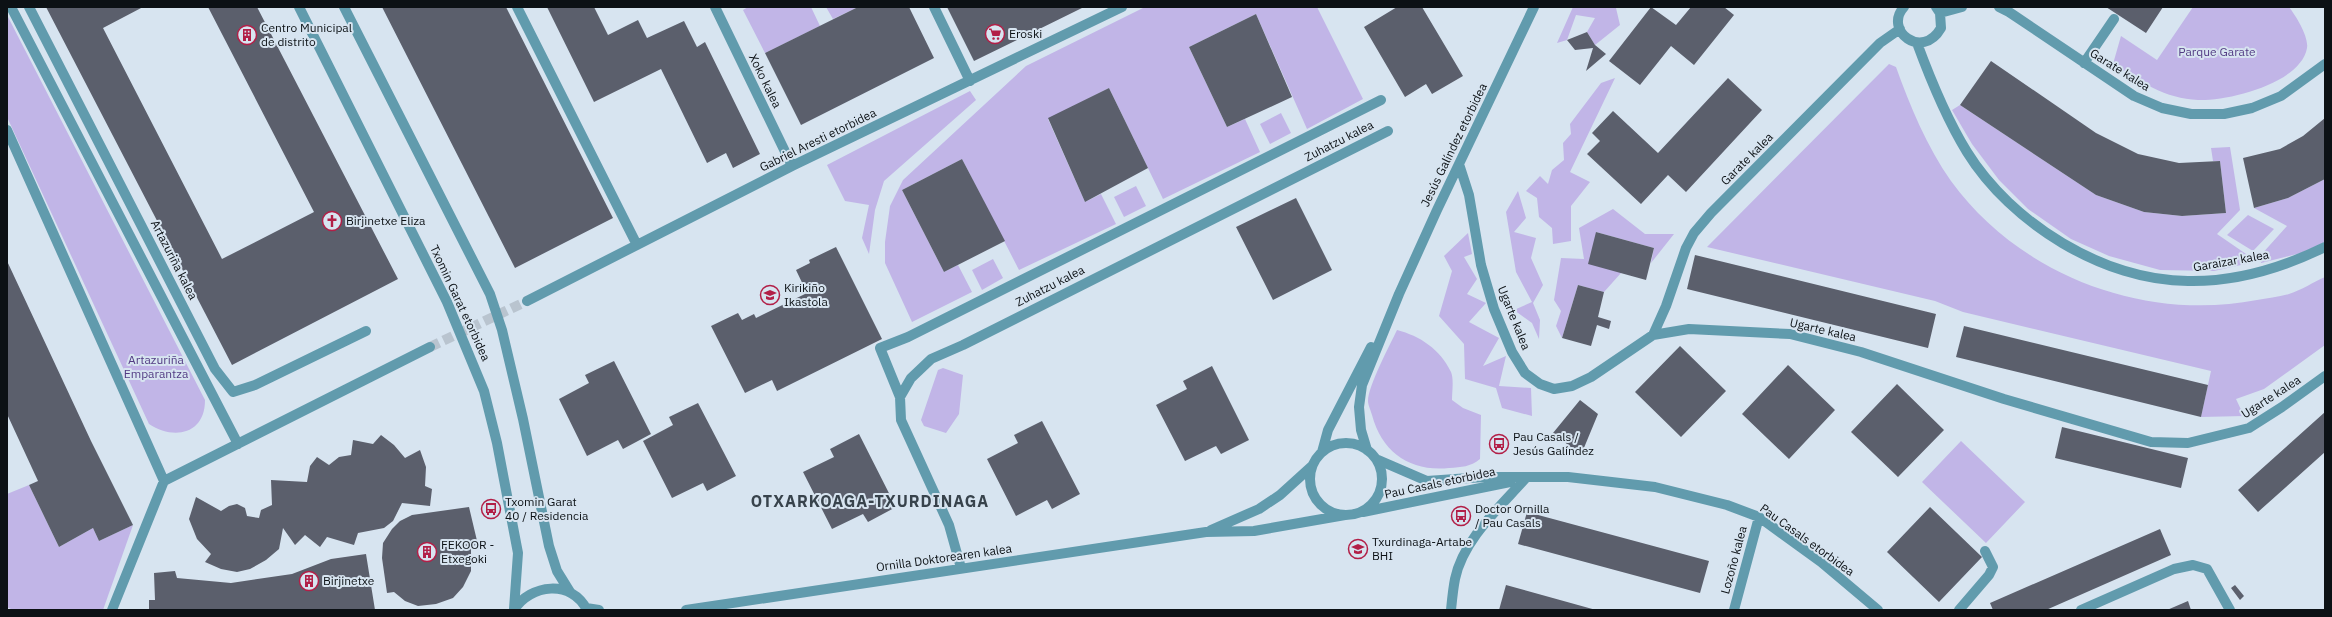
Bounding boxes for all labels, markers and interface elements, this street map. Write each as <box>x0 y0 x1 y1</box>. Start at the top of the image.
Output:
place label: Centro Municipal de distrito <box>261 20 352 49</box>
supermarket icon: Eroski <box>984 23 1006 45</box>
building icon: Centro Municipal de distrito <box>236 24 258 46</box>
place label: Eroski <box>1009 26 1042 41</box>
park label: Parque Garate <box>2178 44 2256 59</box>
street label: Garate kalea <box>2087 45 2154 94</box>
street label: Xoko kalea <box>746 51 785 111</box>
street label: Jesús Galíndez etorbidea <box>1417 80 1490 209</box>
street label: Gabriel Aresti etorbidea <box>757 104 879 174</box>
street label: Zuhatzu kalea <box>1302 117 1376 164</box>
street label: Garate kalea <box>1717 129 1776 188</box>
church icon: Birjinetxe Eliza <box>321 210 343 232</box>
place label: Birjinetxe Eliza <box>346 213 426 228</box>
street label: Artazuriña kalea <box>148 217 201 303</box>
street label: Txomin Garat etorbidea <box>427 242 494 364</box>
street label: Garaizar kalea <box>2192 246 2271 275</box>
street label: Zuhatzu kalea <box>1013 262 1087 309</box>
place label: Kirikiño Ikastola <box>784 280 828 309</box>
school or university icon: Kirikiño Ikastola <box>759 284 781 306</box>
street label: Ugarte kalea <box>1495 284 1534 353</box>
street label: Ugarte kalea <box>1788 315 1858 345</box>
park label: Artazuriña Emparantza <box>124 352 189 381</box>
street label: Ugarte kalea <box>2238 372 2304 421</box>
place label: Pau Casals / Jesús Galíndez <box>1513 429 1594 458</box>
bus stop icon: Pau Casals / Jesús Galíndez <box>1488 433 1510 455</box>
street label: Pau Casals etorbidea <box>1383 463 1497 502</box>
district label: OTXARKOAGA-TXURDINAGA <box>751 491 989 511</box>
place label: Txomin Garat 40 / Residencia <box>505 494 589 523</box>
bus stop icon: Txomin Garat 40 / Residencia <box>480 498 502 520</box>
street label: Pau Casals etorbidea <box>1757 500 1858 579</box>
place label: Doctor Ornilla / Pau Casals <box>1475 501 1550 530</box>
bus stop icon: Doctor Ornilla / Pau Casals <box>1450 505 1472 527</box>
street label: Lozoño kalea <box>1717 524 1750 596</box>
place label: Txurdinaga-Artabe BHI <box>1372 534 1473 563</box>
place label: FEKOOR - Etxegoki <box>441 537 494 566</box>
school or university icon: Txurdinaga-Artabe BHI <box>1347 538 1369 560</box>
street label: Ornilla Doktorearen kalea <box>875 540 1013 574</box>
building icon: FEKOOR - Etxegoki <box>416 541 438 563</box>
building icon: Birjinetxe <box>298 570 320 592</box>
place label: Birjinetxe <box>323 573 375 588</box>

